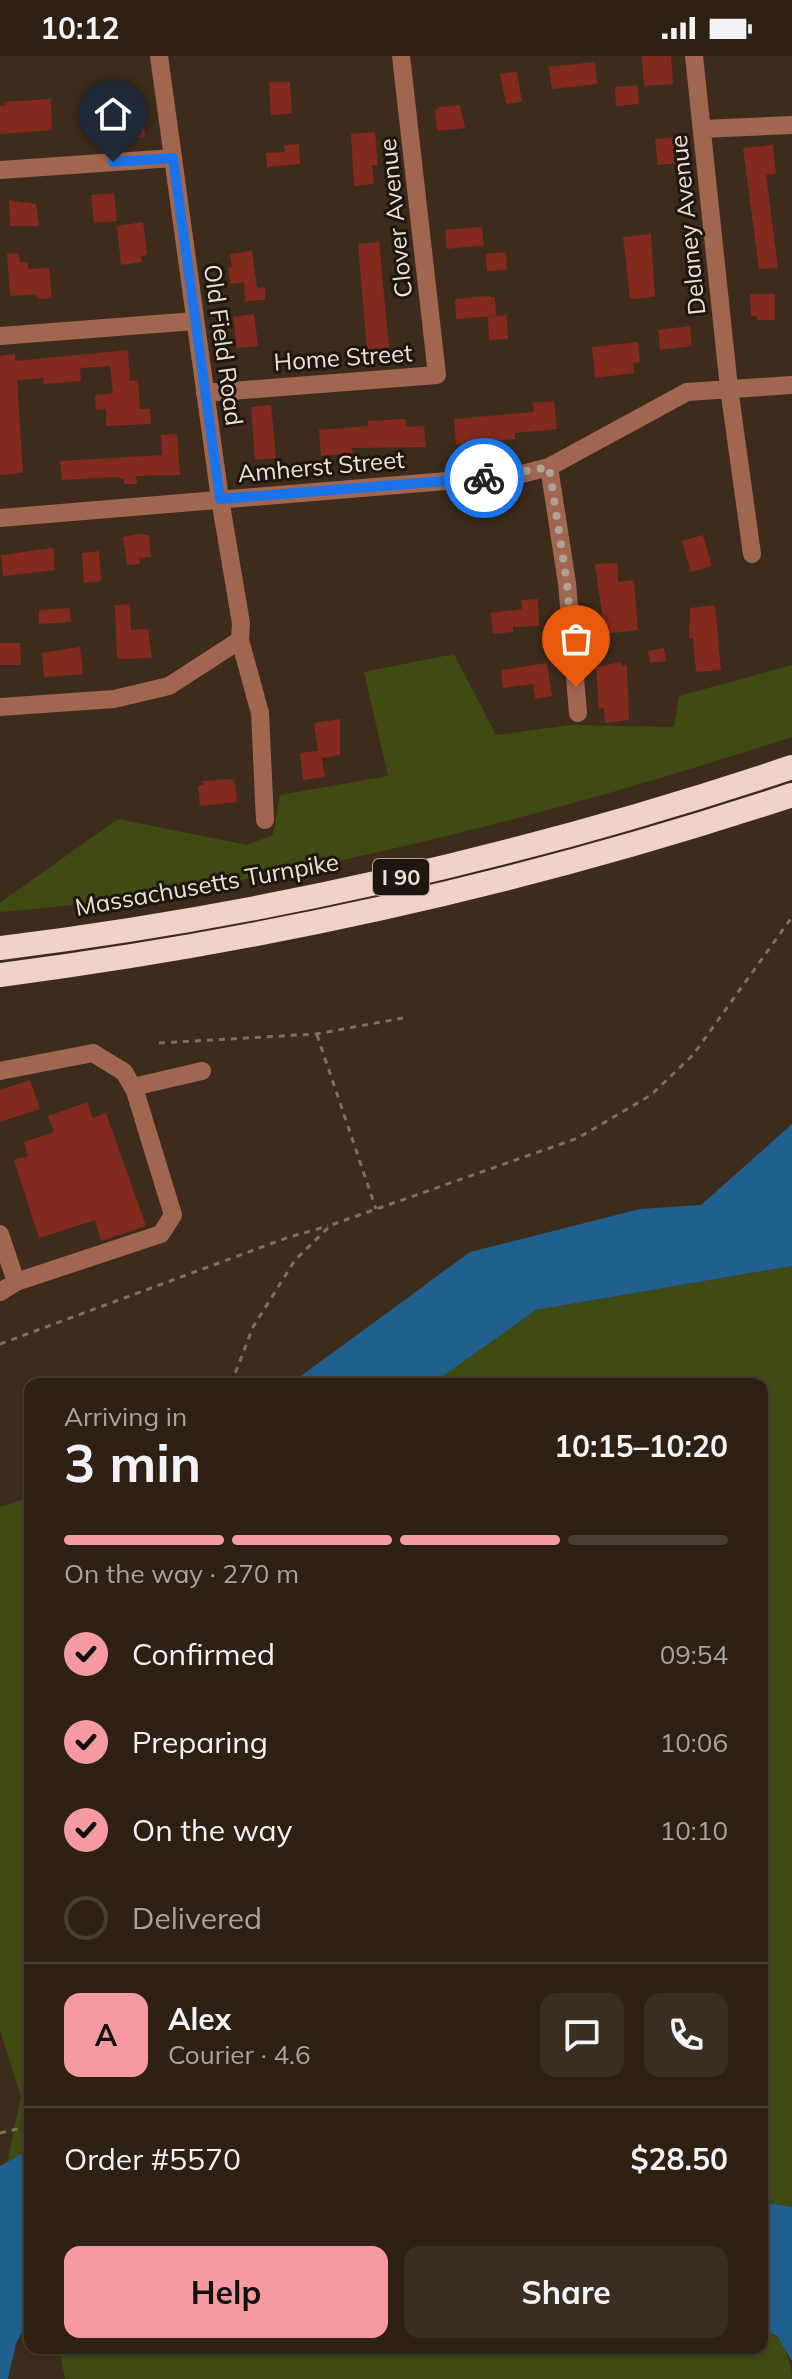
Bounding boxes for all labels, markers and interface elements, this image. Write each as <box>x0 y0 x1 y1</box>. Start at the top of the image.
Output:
text: 10:12 <box>40 9 119 47</box>
pin <box>79 80 147 162</box>
icon: home <box>91 92 135 136</box>
street label: Delaney Avenue <box>663 134 711 317</box>
street label: Clover Avenue <box>372 137 418 299</box>
street label: Old Field Road <box>198 262 250 427</box>
street label: Home Street <box>273 337 413 377</box>
courier <box>444 438 524 518</box>
street label: Amherst Street <box>236 444 406 488</box>
icon: bike <box>462 456 506 500</box>
pin <box>542 605 610 687</box>
icon: bag <box>554 617 598 661</box>
street label: Massachusetts Turnpike <box>73 846 341 922</box>
road number: I 90 <box>373 859 429 895</box>
text: Arriving in <box>64 1400 187 1433</box>
text: 10:15–10:20 <box>554 1427 728 1465</box>
text: 3 min <box>64 1430 201 1495</box>
text: On the way · 270 m <box>64 1557 299 1590</box>
icon: check <box>64 1632 108 1676</box>
text: Confirmed <box>132 1635 275 1673</box>
text: 09:54 <box>660 1638 728 1671</box>
icon: check <box>64 1720 108 1764</box>
text: Preparing <box>132 1723 268 1761</box>
text: 10:06 <box>660 1726 728 1759</box>
icon: check <box>64 1808 108 1852</box>
text: On the way <box>132 1811 292 1849</box>
text: 10:10 <box>660 1814 728 1847</box>
text: Delivered <box>132 1899 262 1937</box>
button: chat <box>540 1993 624 2077</box>
button: phone <box>644 1993 728 2077</box>
text: Alex <box>168 2000 231 2038</box>
text: A <box>95 2016 117 2054</box>
text: Courier · 4.6 <box>168 2038 311 2071</box>
text: Order #5570 <box>64 2140 241 2178</box>
text: $28.50 <box>631 2140 728 2178</box>
button: Help <box>64 2246 388 2338</box>
button: Share <box>404 2246 728 2338</box>

